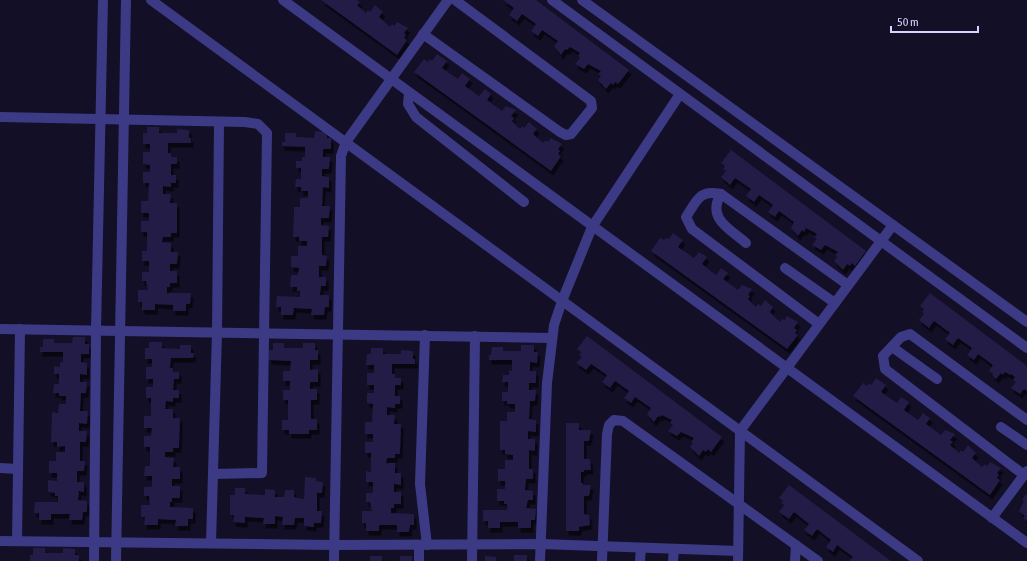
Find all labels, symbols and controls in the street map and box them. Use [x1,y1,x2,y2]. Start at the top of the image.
scale bar [891,8,978,34]
text: 50 m [897,15,919,29]

